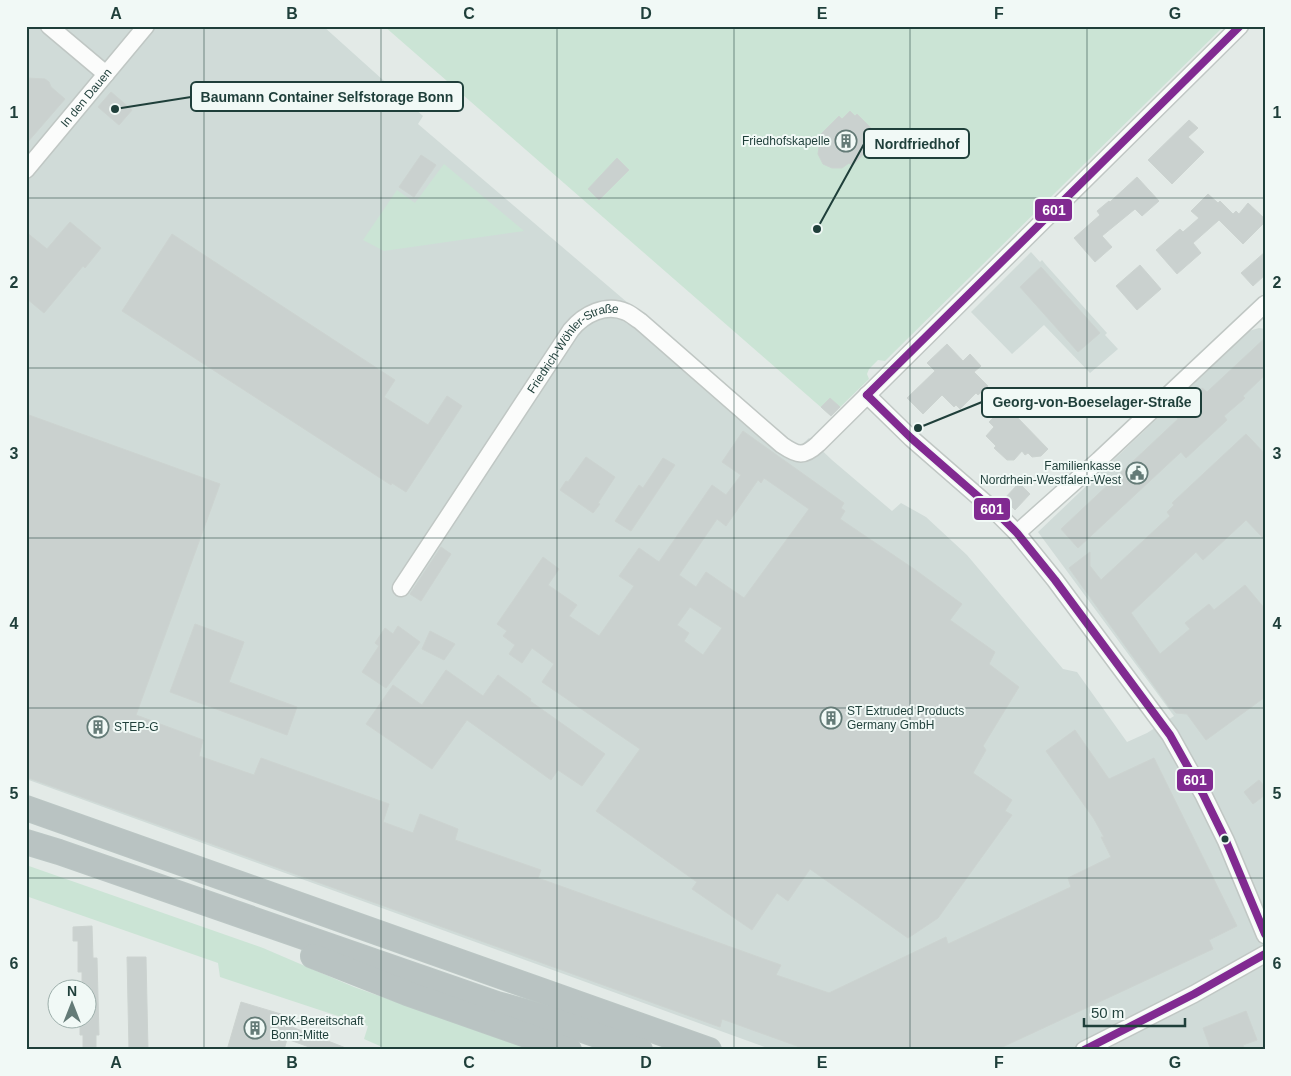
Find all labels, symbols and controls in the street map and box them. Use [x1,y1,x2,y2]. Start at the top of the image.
text: A [110,5,122,22]
text: B [286,5,298,22]
text: C [463,5,475,22]
text: D [640,5,652,22]
text: E [817,5,828,22]
text: F [994,5,1004,22]
text: G [1169,5,1181,22]
street label: In den Dauen [58,66,115,130]
callout: Baumann Container Selfstorage Bonn [191,82,463,111]
text: Baumann Container Selfstorage Bonn [201,89,453,105]
text: 1 [10,104,19,121]
text: 1 [1273,104,1282,121]
building icon: Friedhofskapelle [834,129,858,153]
callout: Nordfriedhof [864,129,969,158]
place label: Friedhofskapelle [742,134,830,148]
text: Nordfriedhof [875,136,960,152]
line badge: 601 [1034,198,1073,222]
text: 601 [1042,202,1066,218]
text: 2 [10,274,19,291]
text: 2 [1273,274,1282,291]
street label: Friedrich-Wöhler-Straße [524,302,620,396]
callout: Georg-von-Boeselager-Straße [982,388,1201,417]
text: Georg-von-Boeselager-Straße [992,394,1192,410]
text: 3 [10,445,19,462]
text: 3 [1273,445,1282,462]
place label: Familienkasse Nordrhein-Westfalen-West [980,459,1122,487]
public building icon: Familienkasse Nordrhein-Westfalen-West [1125,461,1149,485]
line badge: 601 [973,497,1011,521]
text: 601 [980,501,1004,517]
text: 4 [10,615,19,632]
text: 4 [1273,615,1282,632]
place label: ST Extruded Products Germany GmbH [847,704,964,732]
building icon: ST Extruded Products Germany GmbH [819,706,843,730]
building icon: STEP-G [86,715,110,739]
place label: STEP-G [114,720,159,734]
line badge: 601 [1176,768,1214,792]
text: 601 [1183,772,1207,788]
text: 5 [10,785,19,802]
text: 5 [1273,785,1282,802]
unlabelled marker [1220,834,1230,844]
text: 6 [10,955,19,972]
text: 6 [1273,955,1282,972]
north arrow [48,978,98,1028]
text: N [67,983,77,999]
scale bar [1084,996,1185,1028]
text: 50 m [1091,1004,1124,1021]
place label: DRK-Bereitschaft Bonn-Mitte [271,1014,364,1042]
building icon: DRK-Bereitschaft Bonn-Mitte [243,1016,267,1040]
text: A [110,1054,122,1071]
text: B [286,1054,298,1071]
text: C [463,1054,475,1071]
text: D [640,1054,652,1071]
text: E [817,1054,828,1071]
text: F [994,1054,1004,1071]
text: G [1169,1054,1181,1071]

